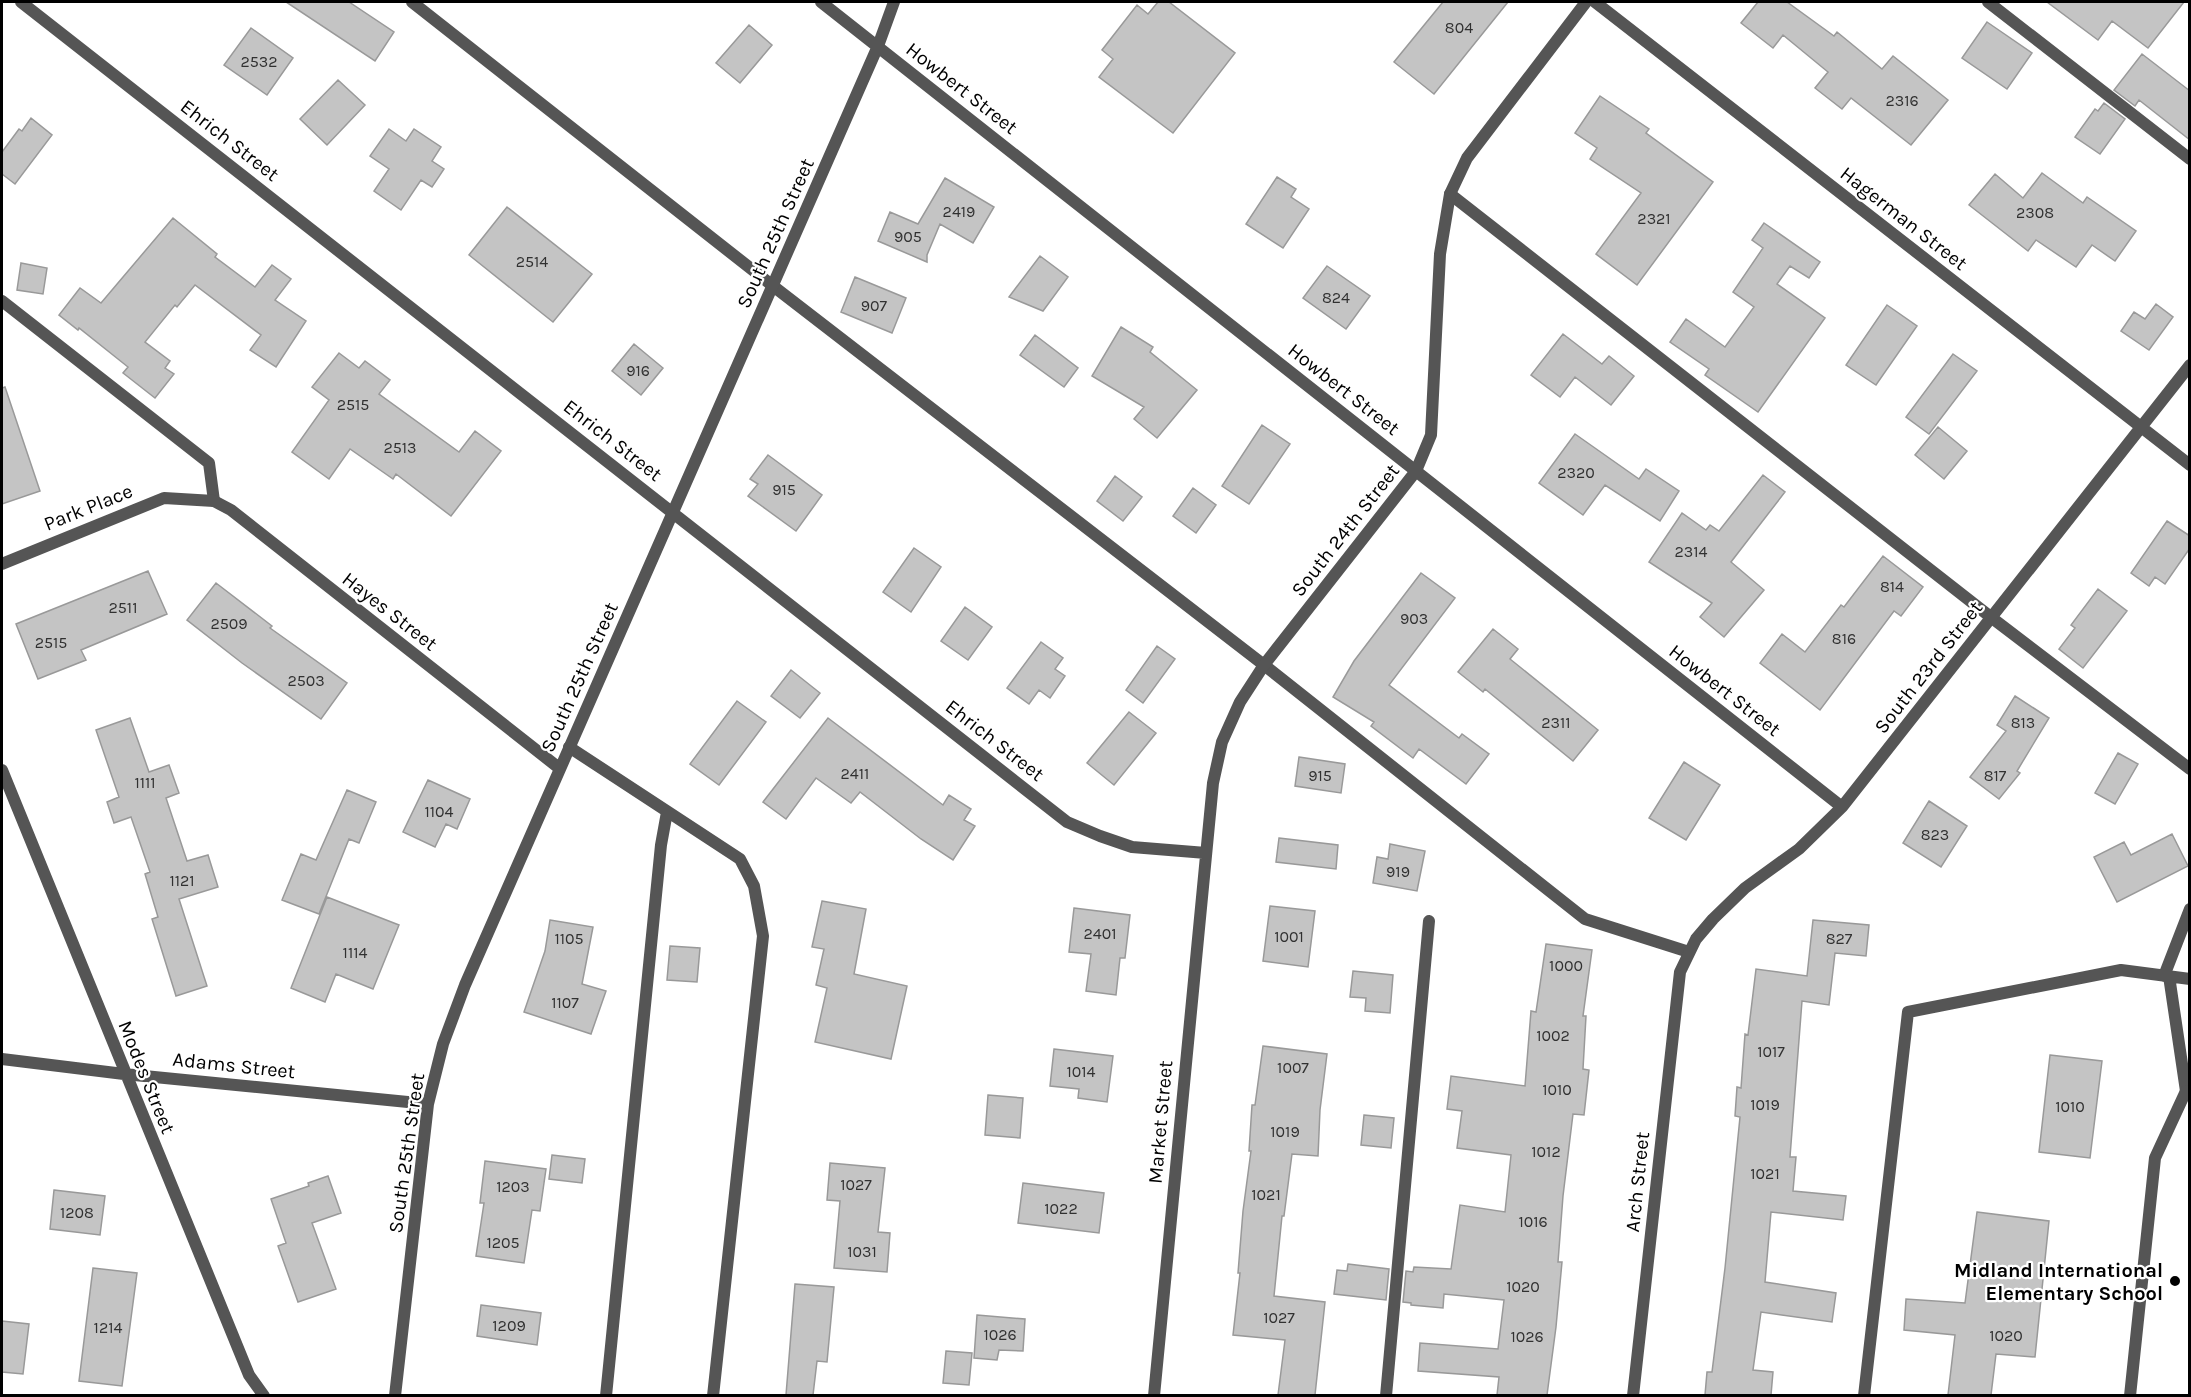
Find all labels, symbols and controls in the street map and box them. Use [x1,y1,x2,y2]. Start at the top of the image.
house number: 804 [1445,18,1473,37]
street label: Howbert Street [901,38,1022,139]
house number: 2532 [240,52,278,71]
house number: 2316 [1885,91,1919,110]
street label: Ehrich Street [176,95,284,186]
street label: South 25th Street [732,154,819,312]
street label: Hagerman Street [1836,162,1972,275]
house number: 2419 [943,202,975,221]
house number: 2308 [2016,203,2054,222]
house number: 2321 [1637,209,1671,228]
house number: 905 [894,227,922,246]
house number: 2514 [516,252,548,271]
house number: 824 [1322,288,1350,307]
house number: 907 [861,296,888,315]
street label: Howbert Street [1283,339,1404,440]
house number: 916 [626,361,650,380]
house number: 2515 [337,395,369,414]
street label: Ehrich Street [559,395,667,486]
house number: 2513 [383,438,417,457]
street label: South 24th Street [1287,459,1404,601]
house number: 2320 [1557,463,1595,482]
street label: Park Place [40,479,136,536]
house number: 915 [772,480,796,499]
house number: 2314 [1675,542,1708,561]
street label: Hayes Street [338,567,442,656]
house number: 814 [1880,577,1904,596]
street label: South 23rd Street [1870,596,1987,738]
house number: 2511 [109,598,137,617]
street label: South 25th Street [536,598,623,756]
house number: 903 [1400,609,1428,628]
house number: 2509 [210,614,248,633]
house number: 816 [1832,629,1856,648]
house number: 2515 [35,633,67,652]
street label: Howbert Street [1664,640,1785,741]
house number: 2503 [287,671,325,690]
street label: Ehrich Street [941,695,1049,786]
house number: 2311 [1541,713,1571,732]
house number: 813 [2011,713,2035,732]
house number: 2411 [841,764,869,783]
house number: 915 [1308,766,1332,785]
house number: 817 [1984,766,2007,785]
house number: 1111 [134,773,156,792]
house number: 1104 [424,802,454,821]
house number: 823 [1921,825,1949,844]
house number: 919 [1386,862,1410,881]
house number: 1121 [169,871,195,890]
house number: 2401 [1084,924,1117,943]
house number: 1001 [1274,927,1304,946]
house number: 1105 [554,929,584,948]
house number: 827 [1826,929,1853,948]
house number: 1114 [343,943,367,962]
house number: 1000 [1549,956,1583,975]
house number: 1107 [551,993,579,1012]
street label: Modes Street [113,1017,180,1138]
house number: 1002 [1536,1026,1570,1045]
house number: 1017 [1757,1042,1785,1061]
street label: Adams Street [171,1048,297,1083]
house number: 1007 [1277,1058,1309,1077]
street label: Market Street [1144,1059,1177,1185]
house number: 1014 [1066,1062,1096,1081]
street label: South 25th Street [384,1071,429,1235]
house number: 1010 [1542,1080,1572,1099]
house number: 1019 [1750,1095,1780,1114]
house number: 1010 [2055,1097,2085,1116]
house number: 1019 [1270,1122,1300,1141]
street label: Arch Street [1621,1130,1654,1233]
house number: 1012 [1531,1142,1561,1161]
house number: 1021 [1750,1164,1780,1183]
house number: 1027 [840,1175,872,1194]
house number: 1203 [496,1177,530,1196]
house number: 1021 [1251,1185,1281,1204]
house number: 1022 [1044,1199,1078,1218]
house number: 1208 [60,1203,94,1222]
house number: 1016 [1518,1212,1548,1231]
house number: 1205 [486,1233,520,1252]
house number: 1031 [847,1242,877,1261]
place label: Midland International Elementary School [1954,1259,2163,1305]
marker: Midland International Elementary School [2168,1274,2182,1288]
house number: 1020 [1506,1277,1540,1296]
house number: 1027 [1263,1308,1295,1327]
house number: 1209 [492,1316,526,1335]
house number: 1214 [94,1318,122,1337]
house number: 1026 [983,1325,1017,1344]
house number: 1020 [1989,1326,2023,1345]
house number: 1026 [1510,1327,1544,1346]

